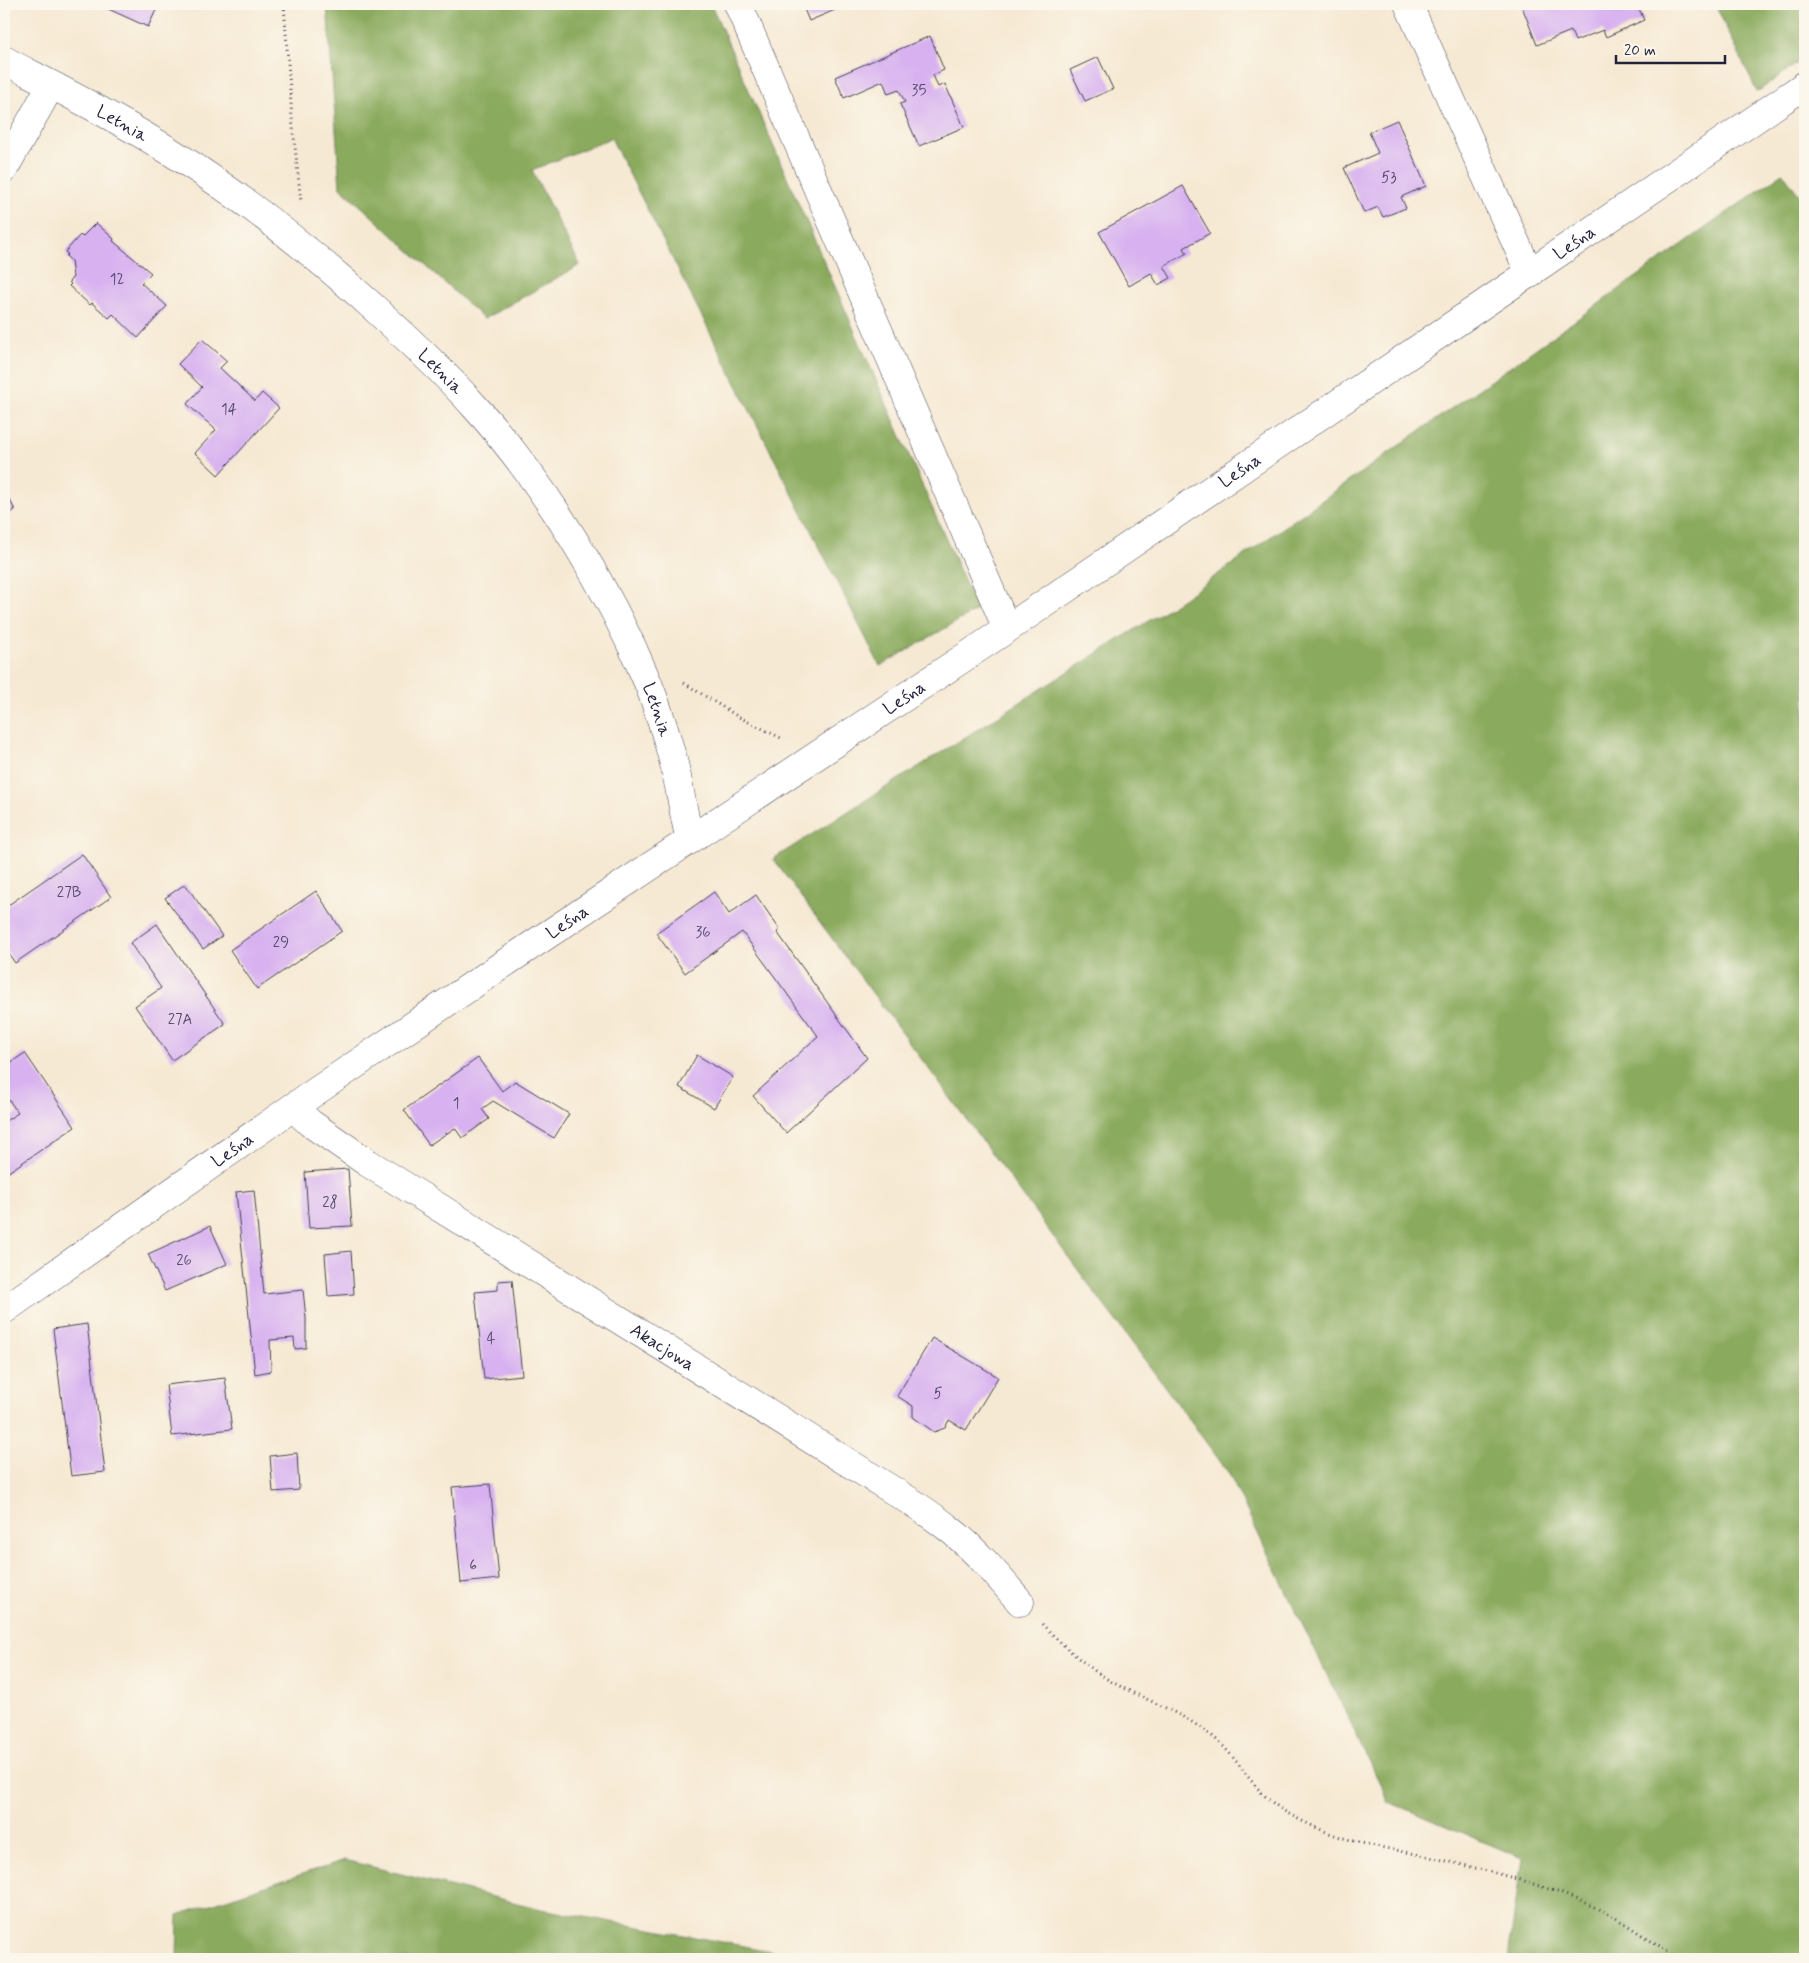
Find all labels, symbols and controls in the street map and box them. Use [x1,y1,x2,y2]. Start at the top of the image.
scale bar [1616,32,1725,64]
text: 20 m [1624,41,1656,61]
house number: 35 [912,81,926,101]
street label: Letnia [92,100,152,148]
house number: 53 [1381,168,1397,188]
street label: Leśna [1549,220,1601,266]
house number: 12 [110,270,124,290]
street label: Letnia [412,344,468,400]
house number: 14 [221,400,237,420]
street label: Leśna [1214,448,1266,494]
street label: Leśna [879,675,931,721]
street label: Letnia [636,679,677,740]
house number: 27B [57,883,81,903]
street label: Leśna [542,900,594,945]
house number: 36 [695,923,711,943]
house number: 29 [273,933,289,953]
house number: 27A [168,1010,192,1030]
house number: 1 [453,1094,459,1114]
street label: Leśna [207,1127,259,1174]
house number: 28 [322,1193,338,1213]
house number: 26 [176,1251,192,1271]
street label: Akacjowa [625,1318,699,1377]
house number: 4 [487,1329,496,1349]
house number: 5 [933,1384,943,1404]
house number: 6 [469,1556,477,1576]

